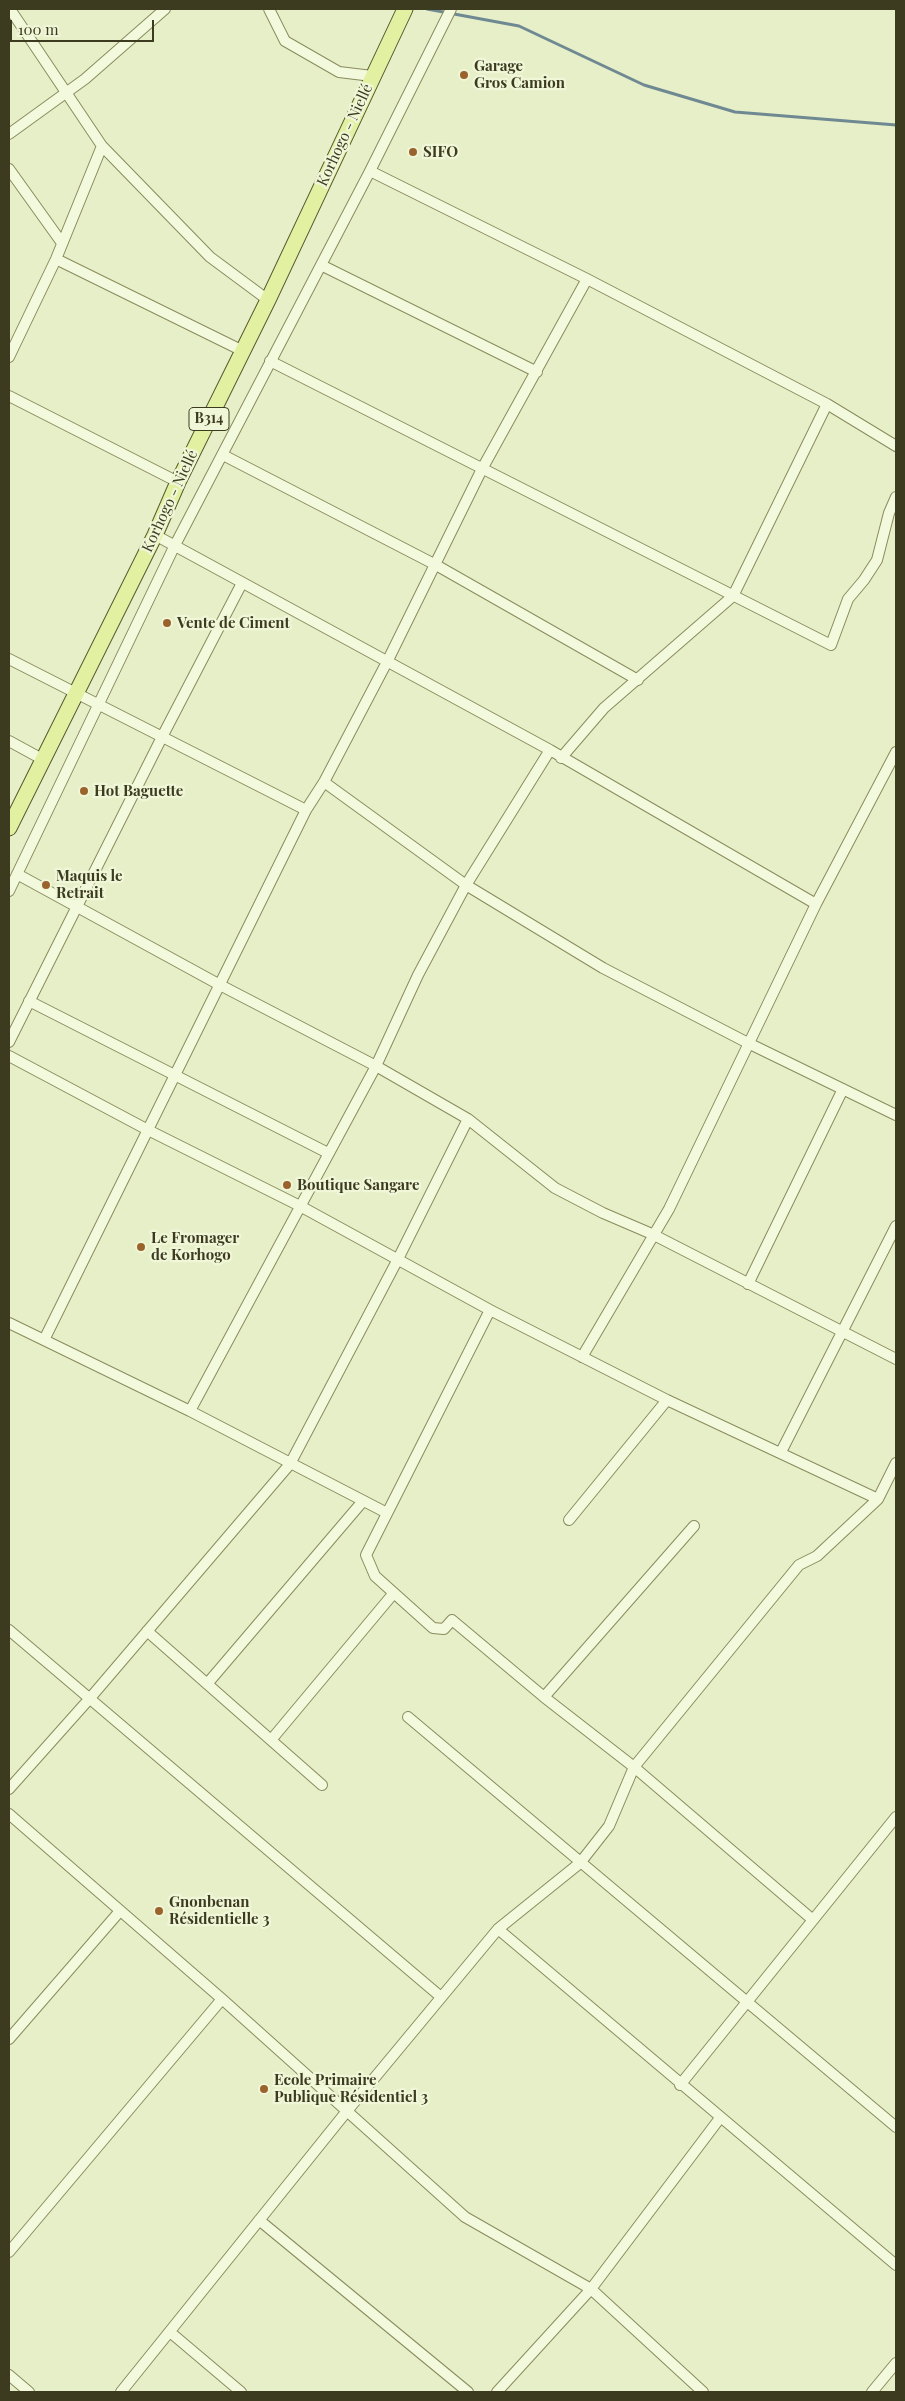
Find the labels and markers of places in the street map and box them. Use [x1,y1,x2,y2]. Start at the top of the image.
place label: Garage Gros Camion [474,57,565,92]
marker: Garage Gros Camion [458,69,470,81]
place label: SIFO [423,143,458,161]
marker: SIFO [407,146,419,158]
place label: Vente de Ciment [177,614,290,632]
marker: Vente de Ciment [161,617,173,629]
place label: Hot Baguette [94,782,183,800]
marker: Hot Baguette [78,785,90,797]
place label: Maquis le Retrait [56,867,123,902]
marker: Maquis le Retrait [40,879,52,891]
place label: Boutique Sangare [297,1176,419,1194]
marker: Boutique Sangare [281,1179,293,1191]
place label: Le Fromager de Korhogo [151,1229,239,1264]
marker: Le Fromager de Korhogo [135,1241,147,1253]
place label: Gnonbenan Résidentielle 3 [169,1893,269,1928]
marker: Gnonbenan Résidentielle 3 [153,1905,165,1917]
place label: Ecole Primaire Publique Résidentiel 3 [274,2071,428,2106]
marker: Ecole Primaire Publique Résidentiel 3 [258,2083,270,2095]

